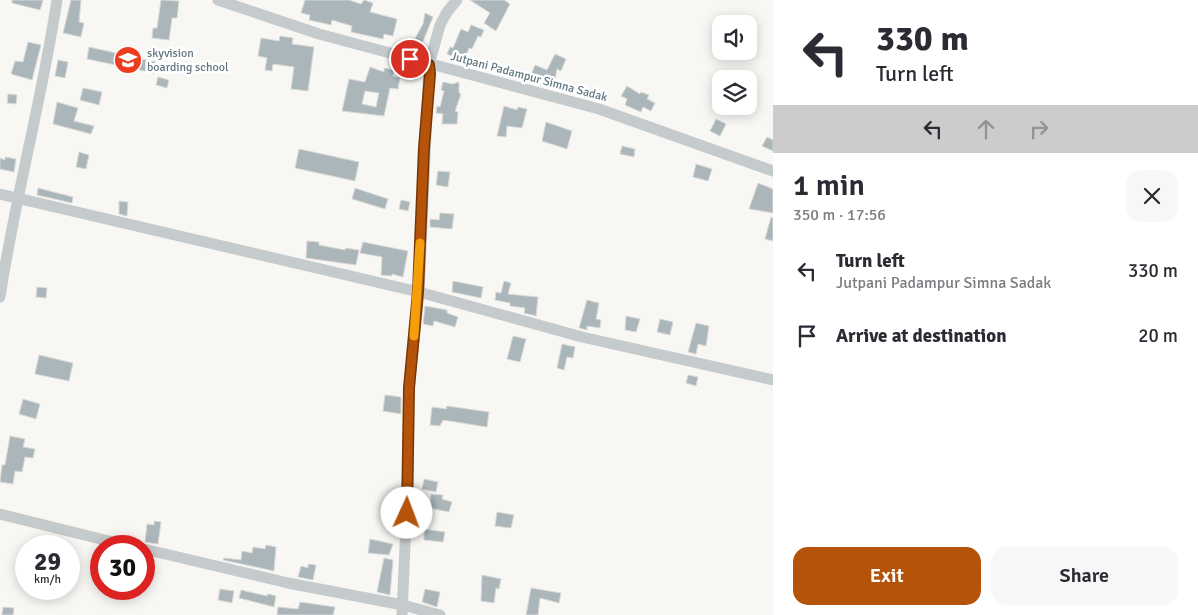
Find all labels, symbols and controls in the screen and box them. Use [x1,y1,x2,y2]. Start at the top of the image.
map controls [712,15,757,115]
button: sound [712,15,757,60]
text: 330 m [876,17,969,60]
icon: left [793,20,858,85]
pin [389,38,431,80]
school or university icon: skyvision boarding school [113,45,143,75]
icon: arrive [396,45,424,73]
place label: skyvision boarding school [147,46,229,75]
street label: Jutpani Padampur Simna Sadak [449,49,609,105]
text: Turn left [876,60,954,87]
button: layers [712,70,757,115]
icon: left [919,115,947,143]
icon: ahead [972,115,1000,143]
icon: right [1025,115,1053,143]
text: 1 min [793,167,865,204]
button: close [1126,170,1178,222]
text: 350 m · 17:56 [793,205,886,225]
text: Turn left [836,249,905,273]
icon: left [793,257,821,285]
text: 330 m [1128,259,1178,283]
text: Jutpani Padampur Simna Sadak [836,273,1051,293]
icon: arrive [793,322,821,350]
text: Arrive at destination [836,324,1007,348]
text: 20 m [1138,324,1178,348]
position arrow [380,486,432,538]
speed limit sign: 30 [90,535,155,600]
text: 29 [34,546,61,577]
button: Exit [793,547,981,605]
button: Share [991,547,1178,605]
text: km/h [34,572,61,587]

